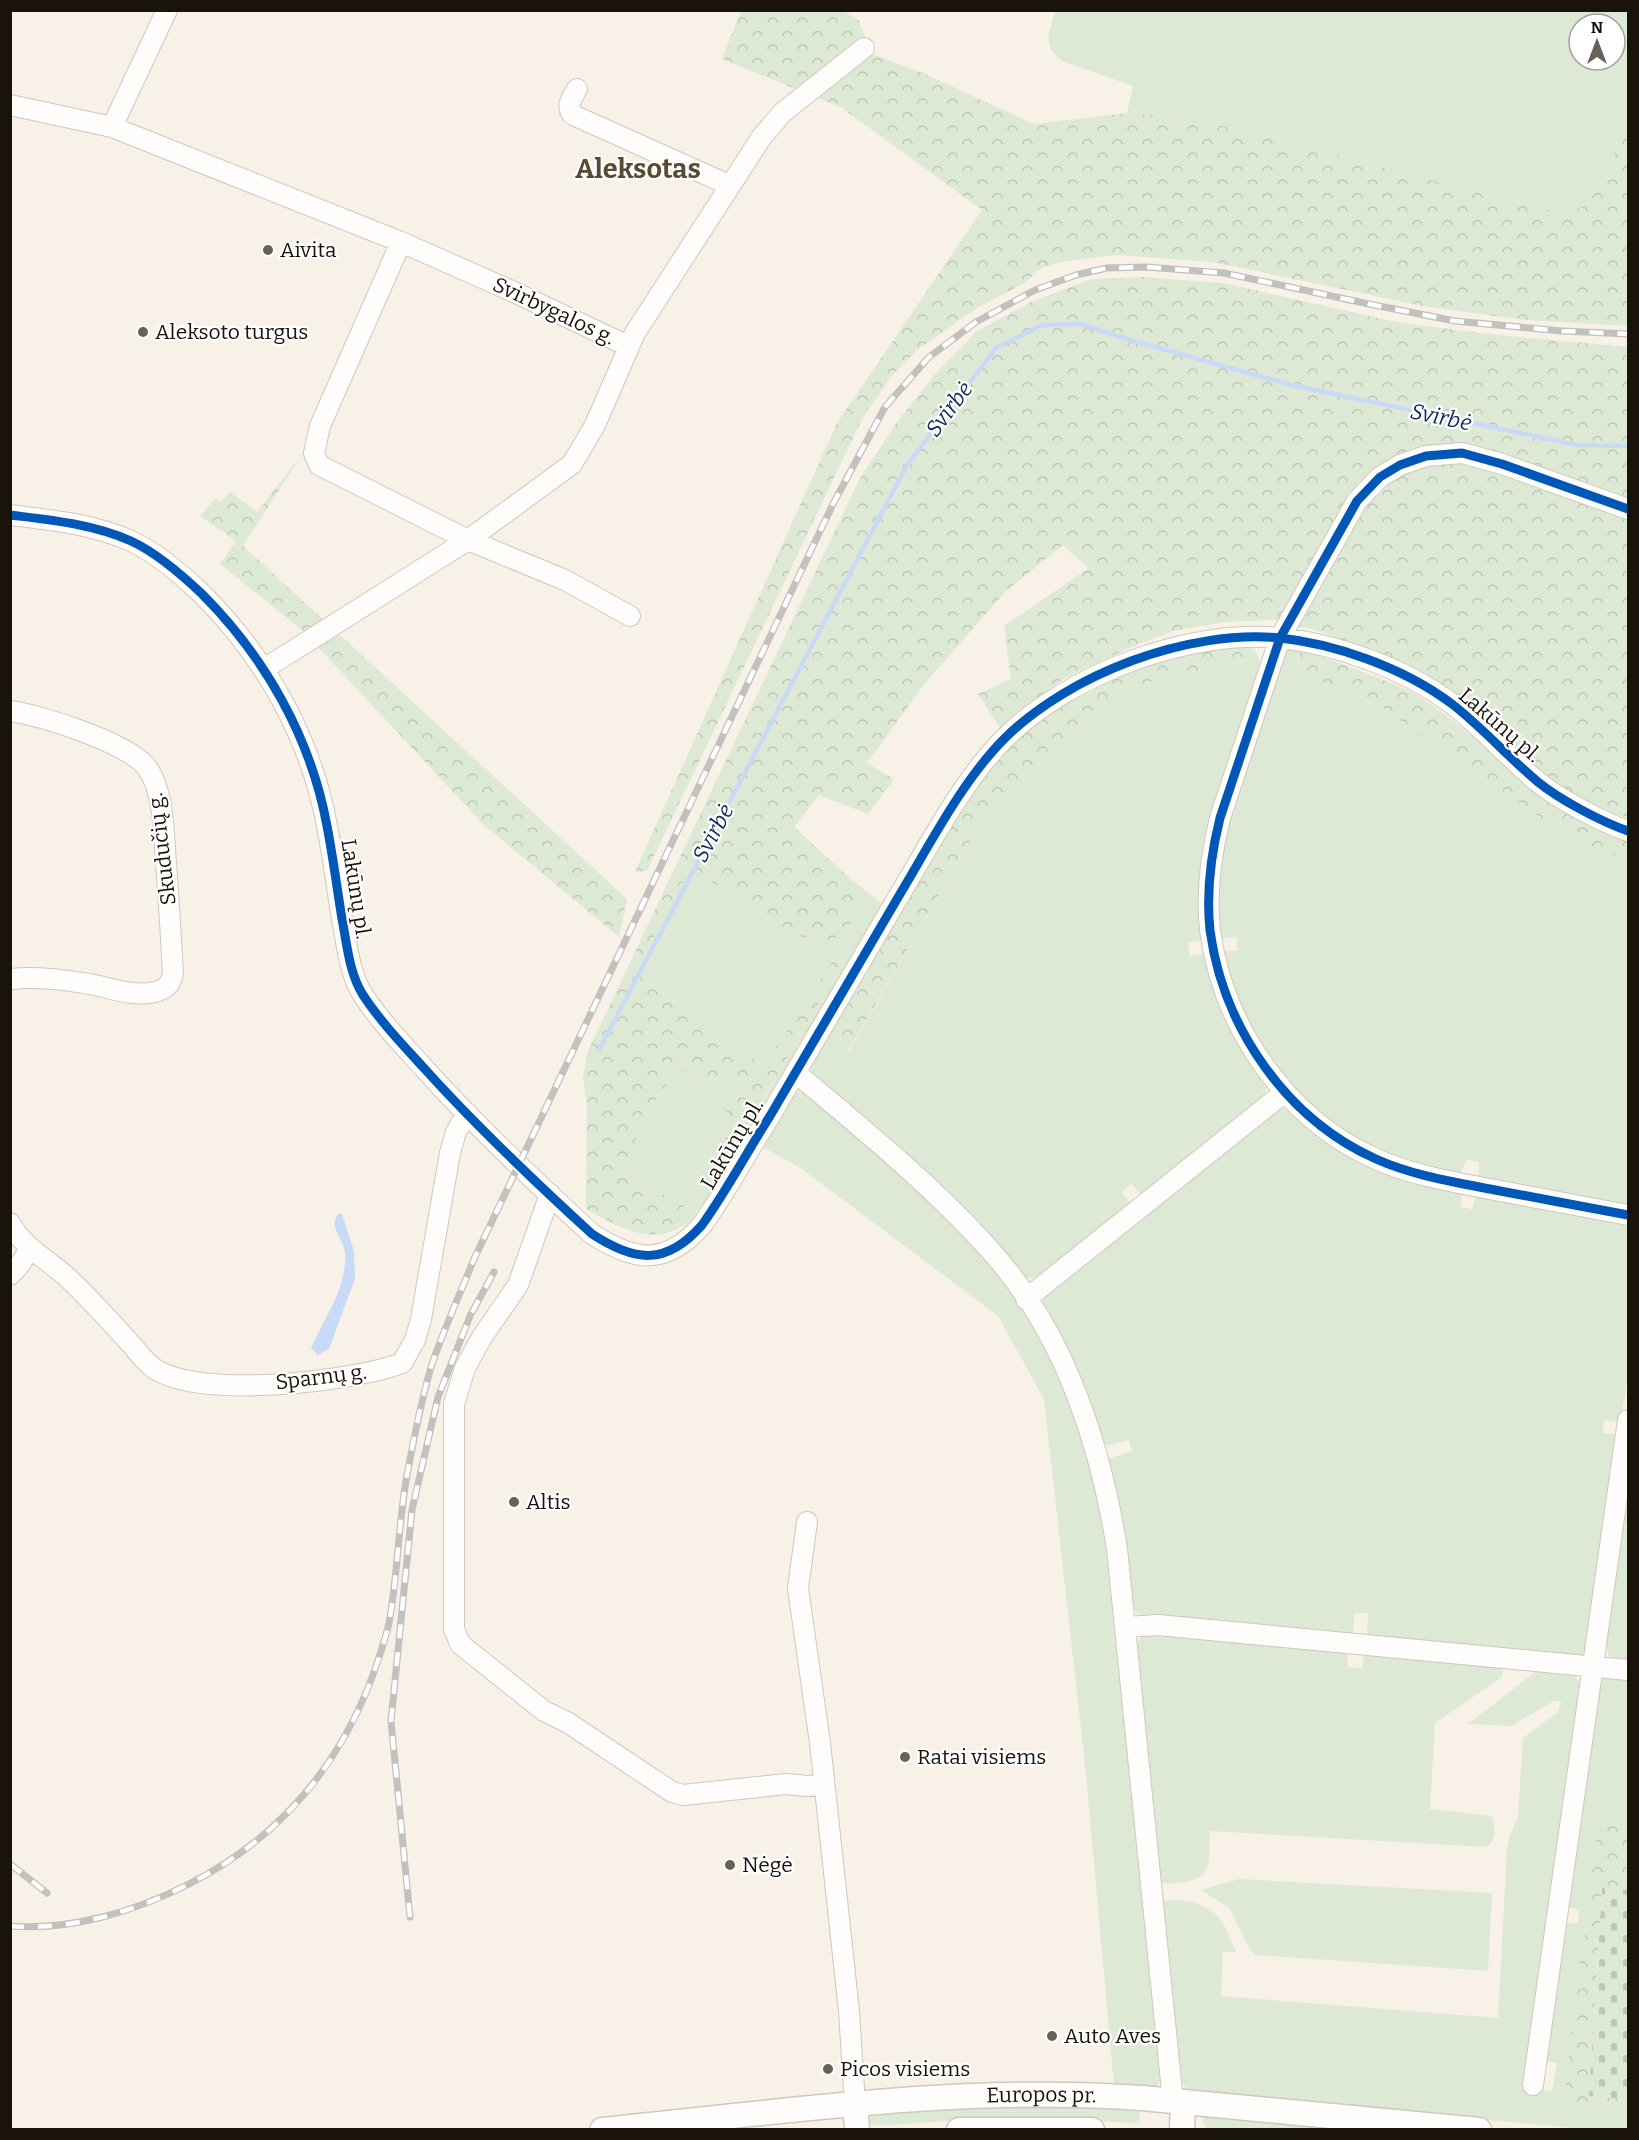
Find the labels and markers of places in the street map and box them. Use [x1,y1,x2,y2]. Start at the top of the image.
place label: Aivita [280,237,337,263]
marker: Aivita [261,243,275,257]
place label: Aleksoto turgus [155,319,308,345]
marker: Aleksoto turgus [136,325,150,339]
place label: Altis [526,1489,571,1515]
marker: Altis [507,1495,521,1509]
place label: Ratai visiems [917,1744,1046,1770]
marker: Ratai visiems [898,1750,912,1764]
place label: Nėgė [742,1852,793,1878]
marker: Nėgė [723,1858,737,1872]
place label: Auto Aves [1064,2023,1161,2049]
marker: Auto Aves [1045,2029,1059,2043]
place label: Picos visiems [840,2056,970,2082]
marker: Picos visiems [821,2062,835,2076]

